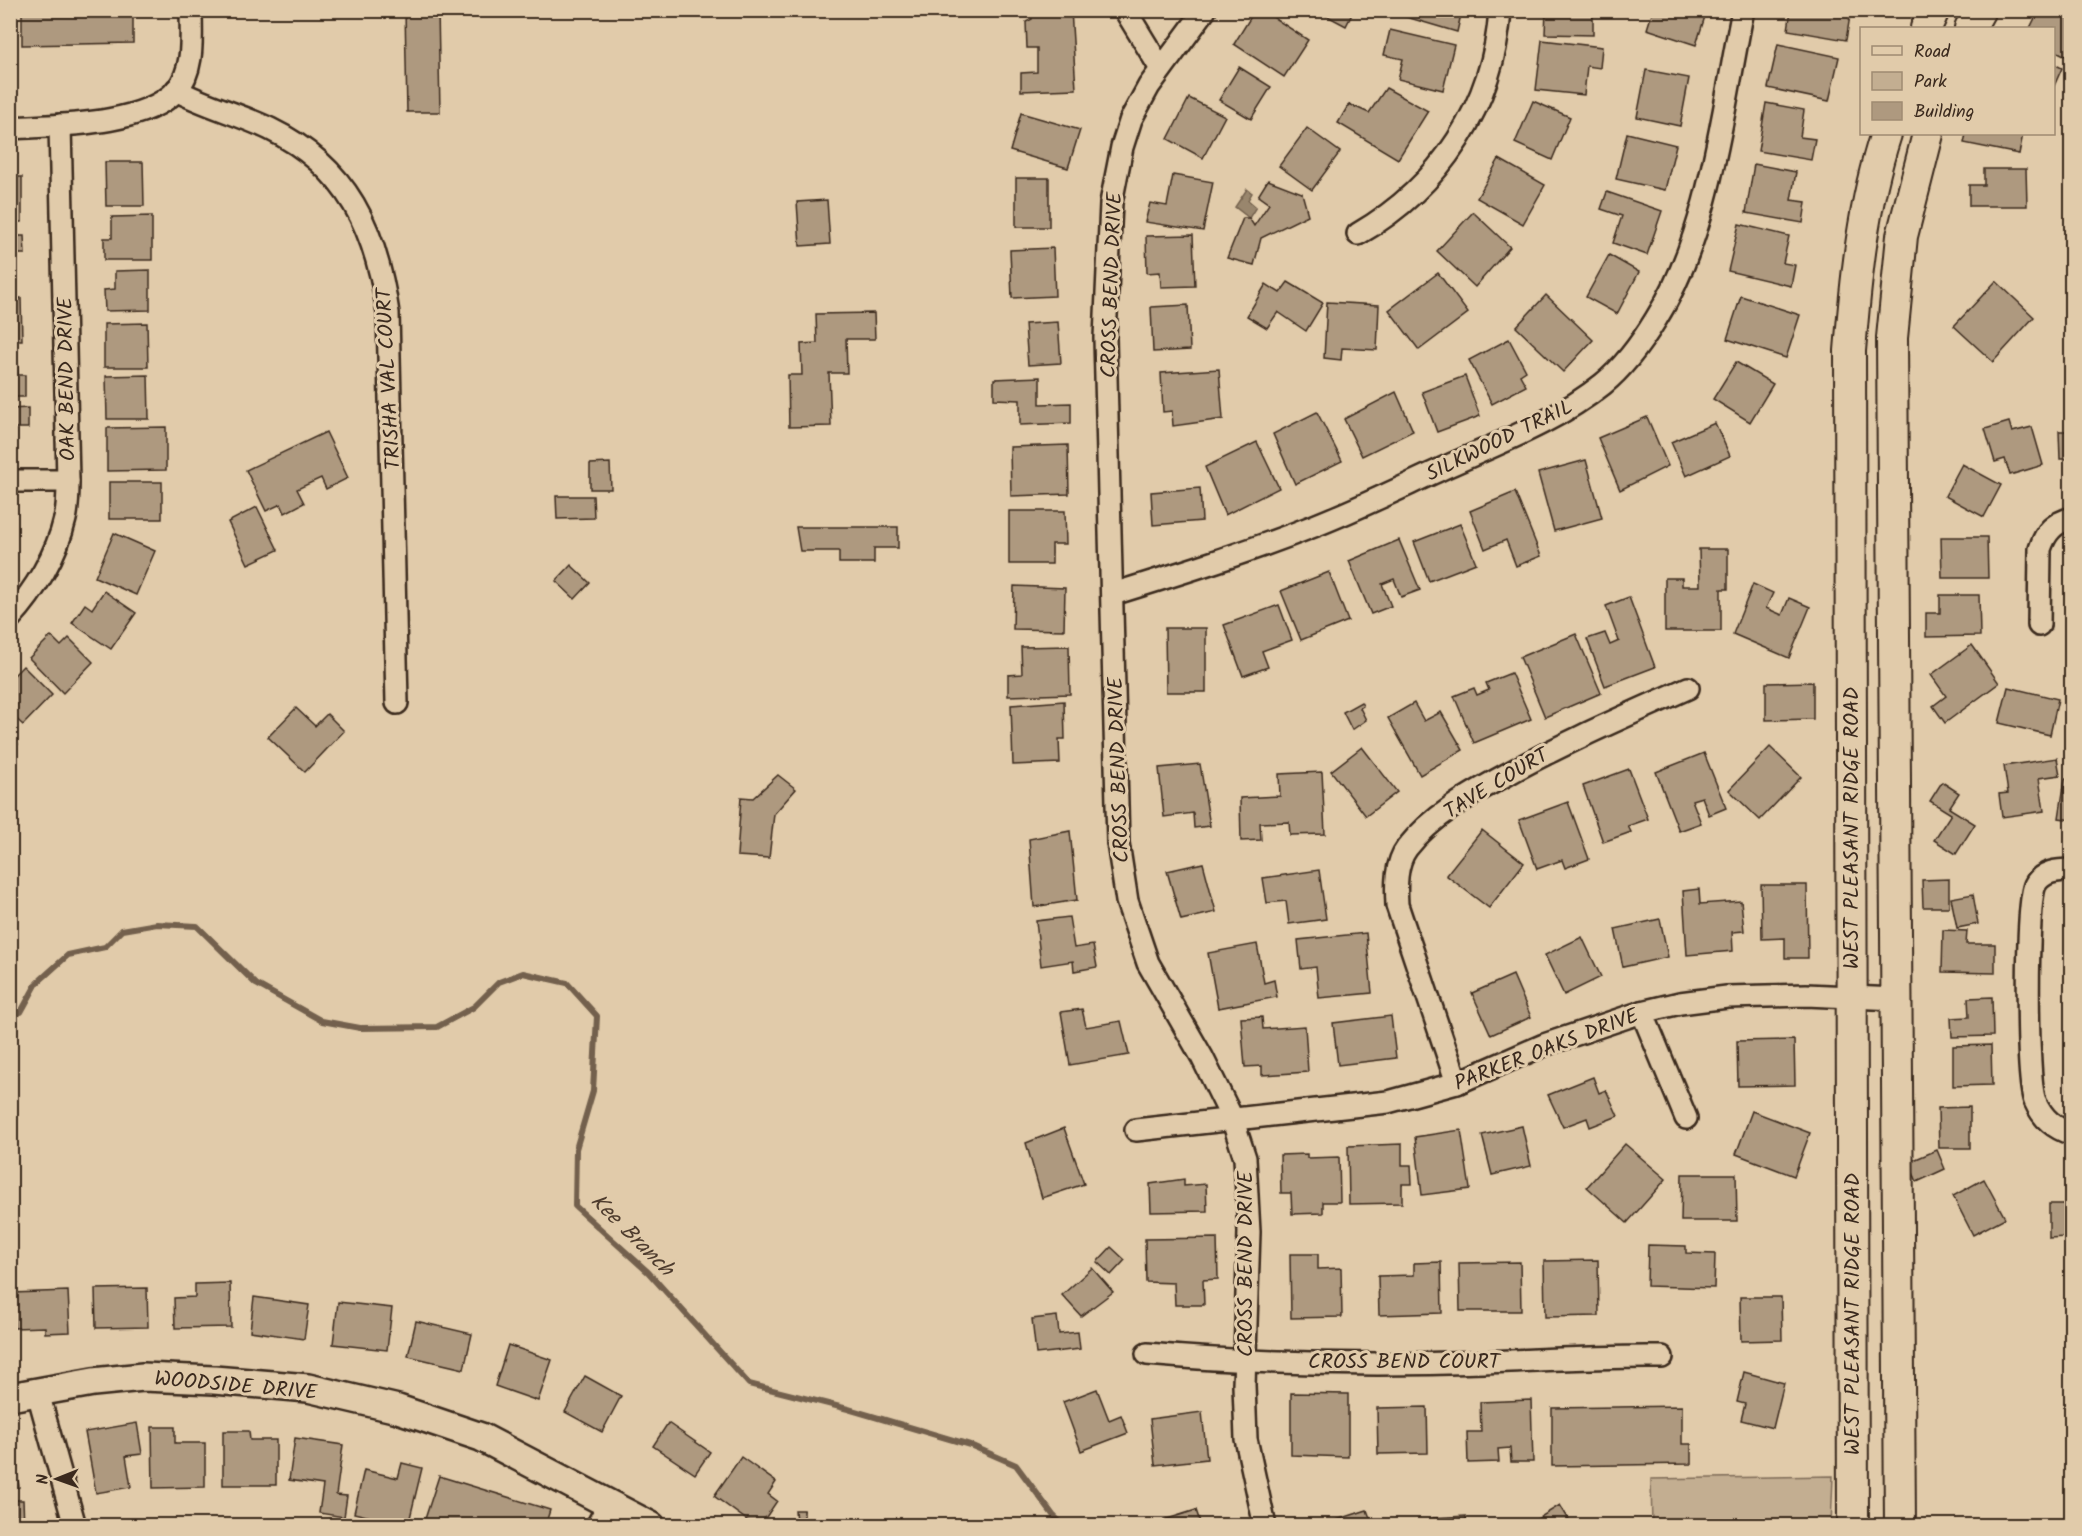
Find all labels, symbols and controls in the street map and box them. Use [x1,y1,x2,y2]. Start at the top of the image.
legend [1860,27,2055,135]
text: Road [1914,38,1951,67]
text: Park [1914,68,1947,97]
text: Building [1914,98,1974,127]
street label: CROSS BEND DRIVE [1093,191,1132,379]
street label: TRISHA VAL COURT [368,286,411,471]
street label: OAK BEND DRIVE [50,296,85,461]
street label: SILKWOOD TRAIL [1421,391,1579,491]
street label: CROSS BEND DRIVE [1100,676,1139,863]
street label: WEST PLEASANT RIDGE ROAD [1836,687,1869,969]
street label: TAVE COURT [1438,739,1557,829]
street label: PARKER OAKS DRIVE [1449,1000,1644,1101]
street label: CROSS BEND DRIVE [1230,1170,1263,1357]
street label: WEST PLEASANT RIDGE ROAD [1837,1173,1870,1455]
water label: Kee Branch [581,1186,683,1287]
street label: CROSS BEND COURT [1308,1346,1502,1379]
street label: WOODSIDE DRIVE [153,1363,319,1410]
north arrow [27,1449,87,1509]
text: N [31,1474,56,1485]

